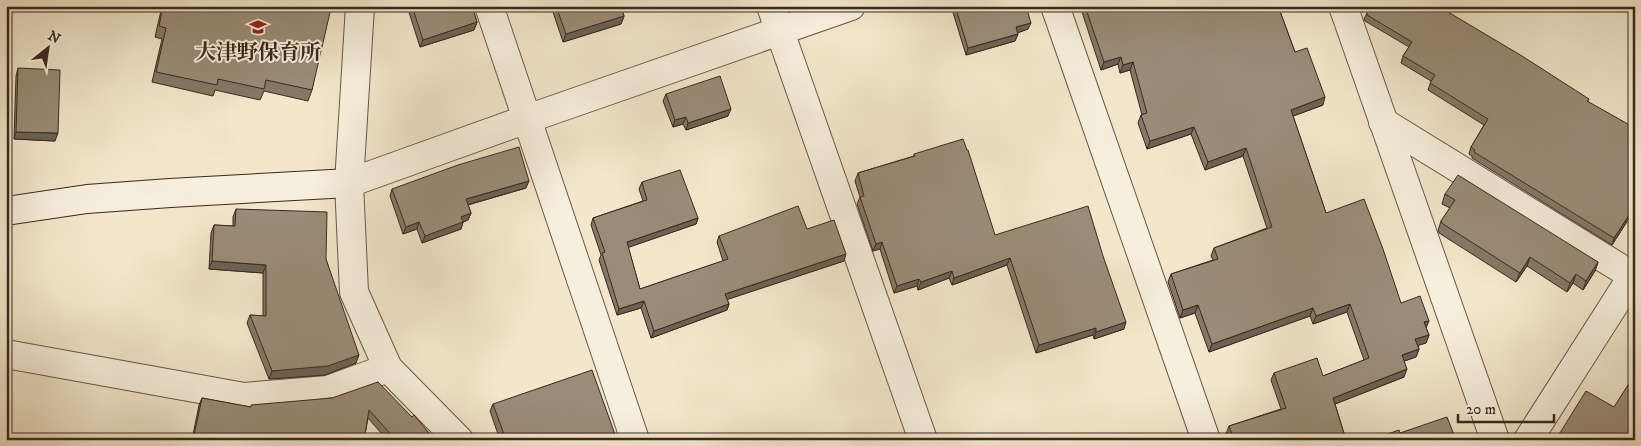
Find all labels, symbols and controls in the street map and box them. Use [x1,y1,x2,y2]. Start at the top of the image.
school or university icon: 大津野保育所 [248,17,268,37]
north arrow [22,22,72,72]
text: N [45,27,64,49]
place label: 大津野保育所 [195,40,321,66]
scale bar [1458,391,1555,423]
text: 20 m [1466,400,1496,419]

